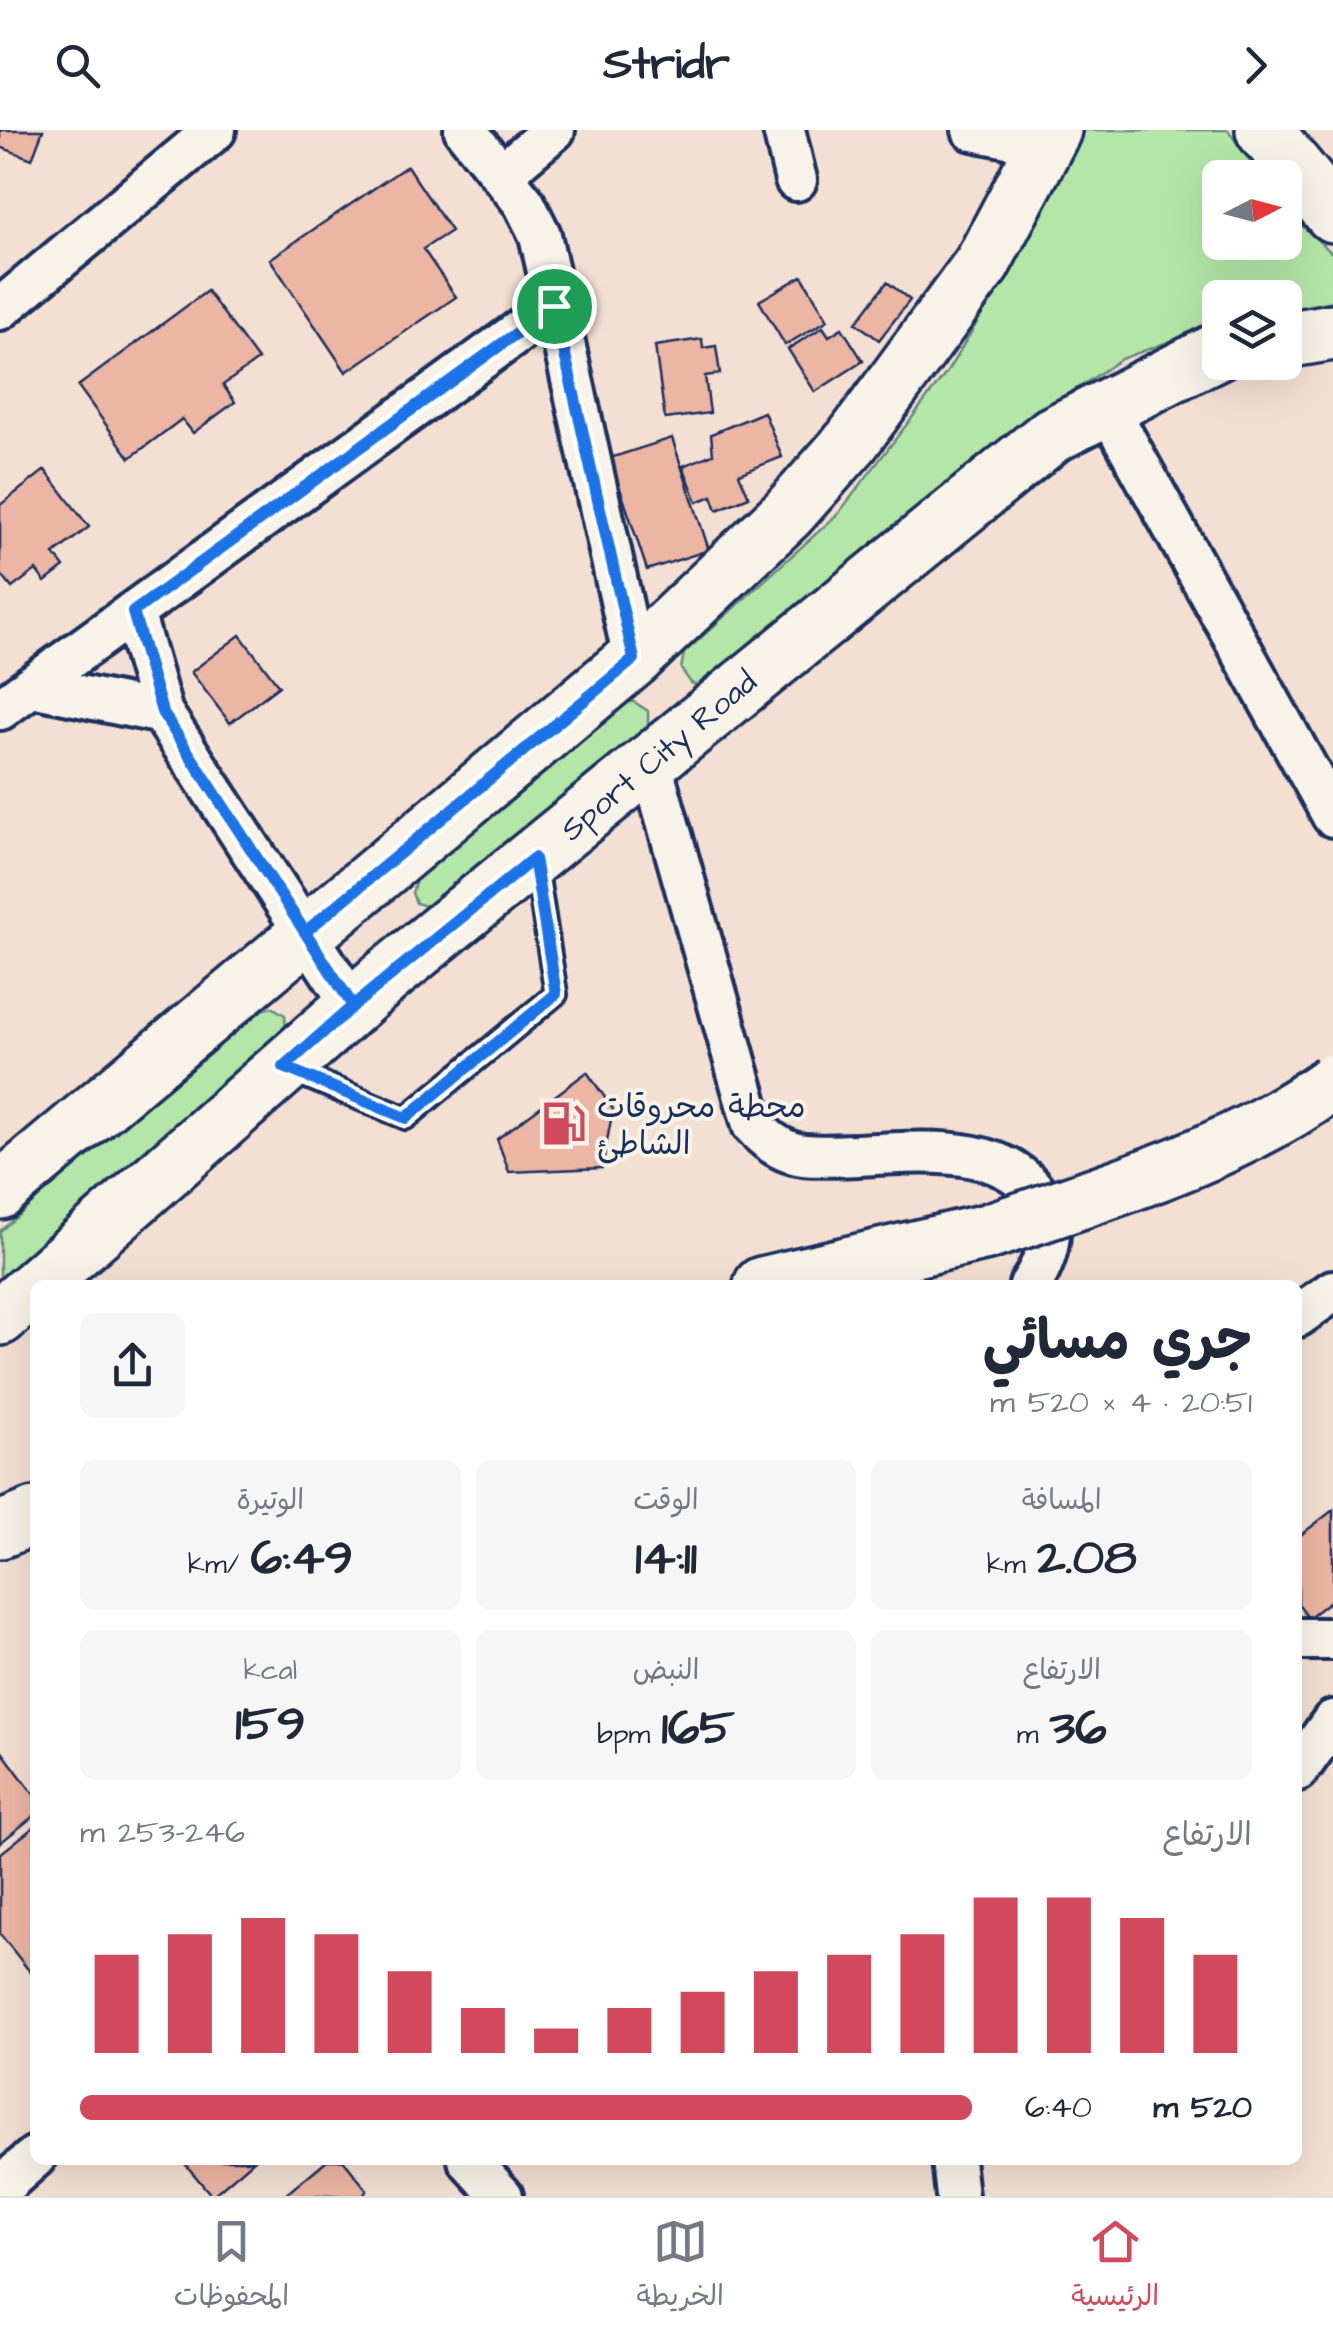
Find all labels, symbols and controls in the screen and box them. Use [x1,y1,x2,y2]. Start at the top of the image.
text: Stridr [603,34,730,96]
icon: search [50,38,105,93]
icon: forward [1228,38,1283,93]
north arrow [1202,160,1302,260]
map controls [1202,160,1302,380]
pin [512,264,597,349]
icon: arrive [527,279,582,334]
button: layers [1202,280,1302,380]
street label: Sport City Road [551,660,767,852]
place label: محطة محروقات الشاطئ [597,1085,806,1167]
fuel station icon: محطة محروقات الشاطئ [540,1100,588,1148]
text: جري مسائي [983,1304,1252,1380]
button: share [80,1313,185,1418]
text: 20:51 · 4 × 520 m [990,1380,1252,1425]
text: الوتيرة [237,1481,304,1520]
text: الوقت [633,1481,699,1520]
text: المسافة [1022,1481,1102,1520]
text: 6:49 [251,1524,353,1593]
text: 14:11 [635,1524,697,1593]
text: 2.08 [1037,1524,1137,1593]
text: /km [188,1545,251,1584]
text: km [987,1545,1037,1584]
text: kcal [244,1651,297,1690]
text: النبض [633,1651,699,1690]
text: الارتفاع [1022,1651,1101,1690]
text: 159 [235,1690,305,1759]
text: 165 [662,1694,735,1763]
text: 36 [1050,1694,1107,1763]
text: bpm [597,1715,662,1754]
text: m [1017,1715,1050,1754]
text: 246–253 m [80,1810,245,1855]
text: الارتفاع [1162,1813,1252,1858]
text: 6:40 [1025,2085,1092,2130]
text: 520 m [1153,2085,1252,2130]
tab: المحفوظات [174,2214,289,2320]
tab: الخريطة [637,2214,724,2320]
tab: الرئيسية [1071,2214,1159,2320]

